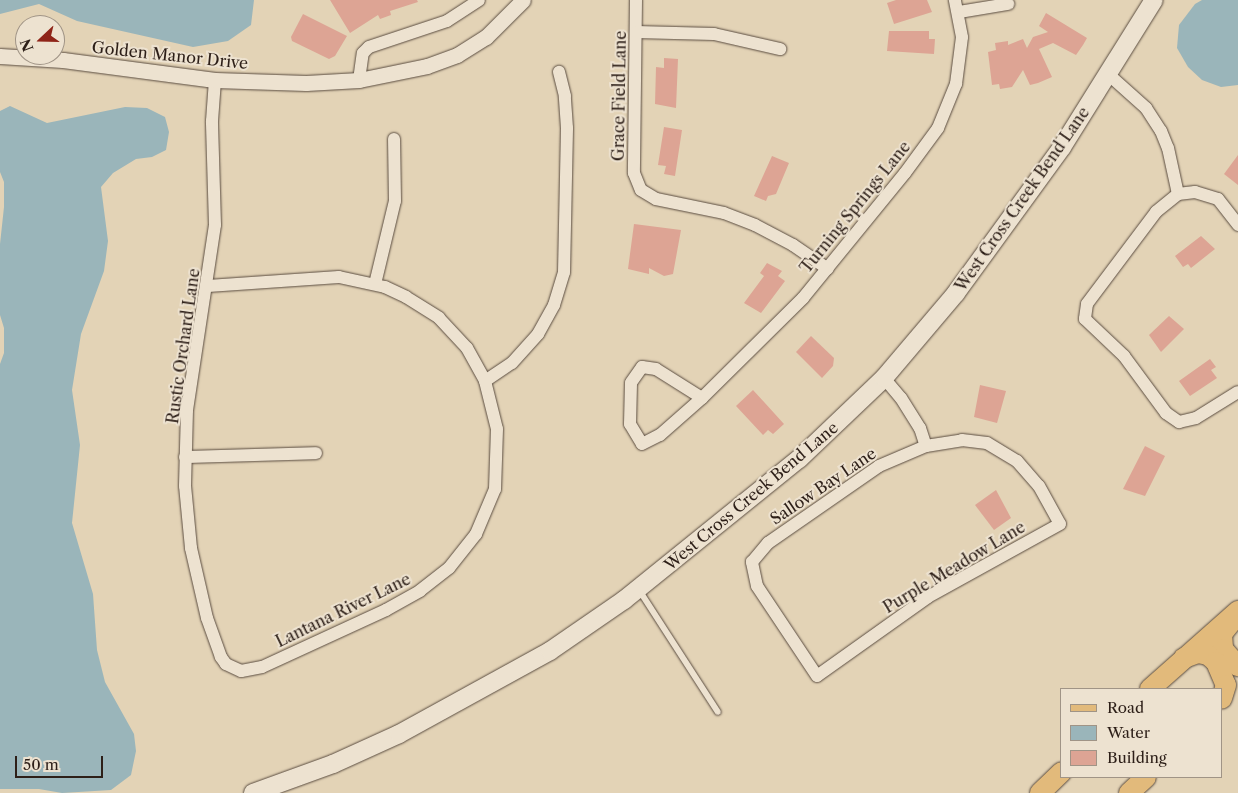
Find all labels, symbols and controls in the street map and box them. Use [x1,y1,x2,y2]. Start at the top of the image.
north arrow [15,15,65,65]
street label: Grace Field Lane [608,31,630,161]
text: N [16,36,38,54]
street label: Golden Manor Drive [91,37,249,73]
street label: West Cross Creek Bend Lane [951,103,1093,295]
street label: Turning Springs Lane [796,137,914,277]
street label: Rustic Orchard Lane [163,267,203,425]
street label: West Cross Creek Bend Lane [660,418,842,574]
street label: Sallow Bay Lane [766,443,880,529]
street label: Purple Meadow Lane [879,517,1029,617]
street label: Lantana River Lane [272,569,414,651]
legend [1060,688,1223,778]
text: Road [1107,698,1144,717]
text: Water [1107,723,1150,742]
scale bar [18,746,105,778]
text: Building [1107,748,1167,767]
text: 50 m [23,755,59,774]

